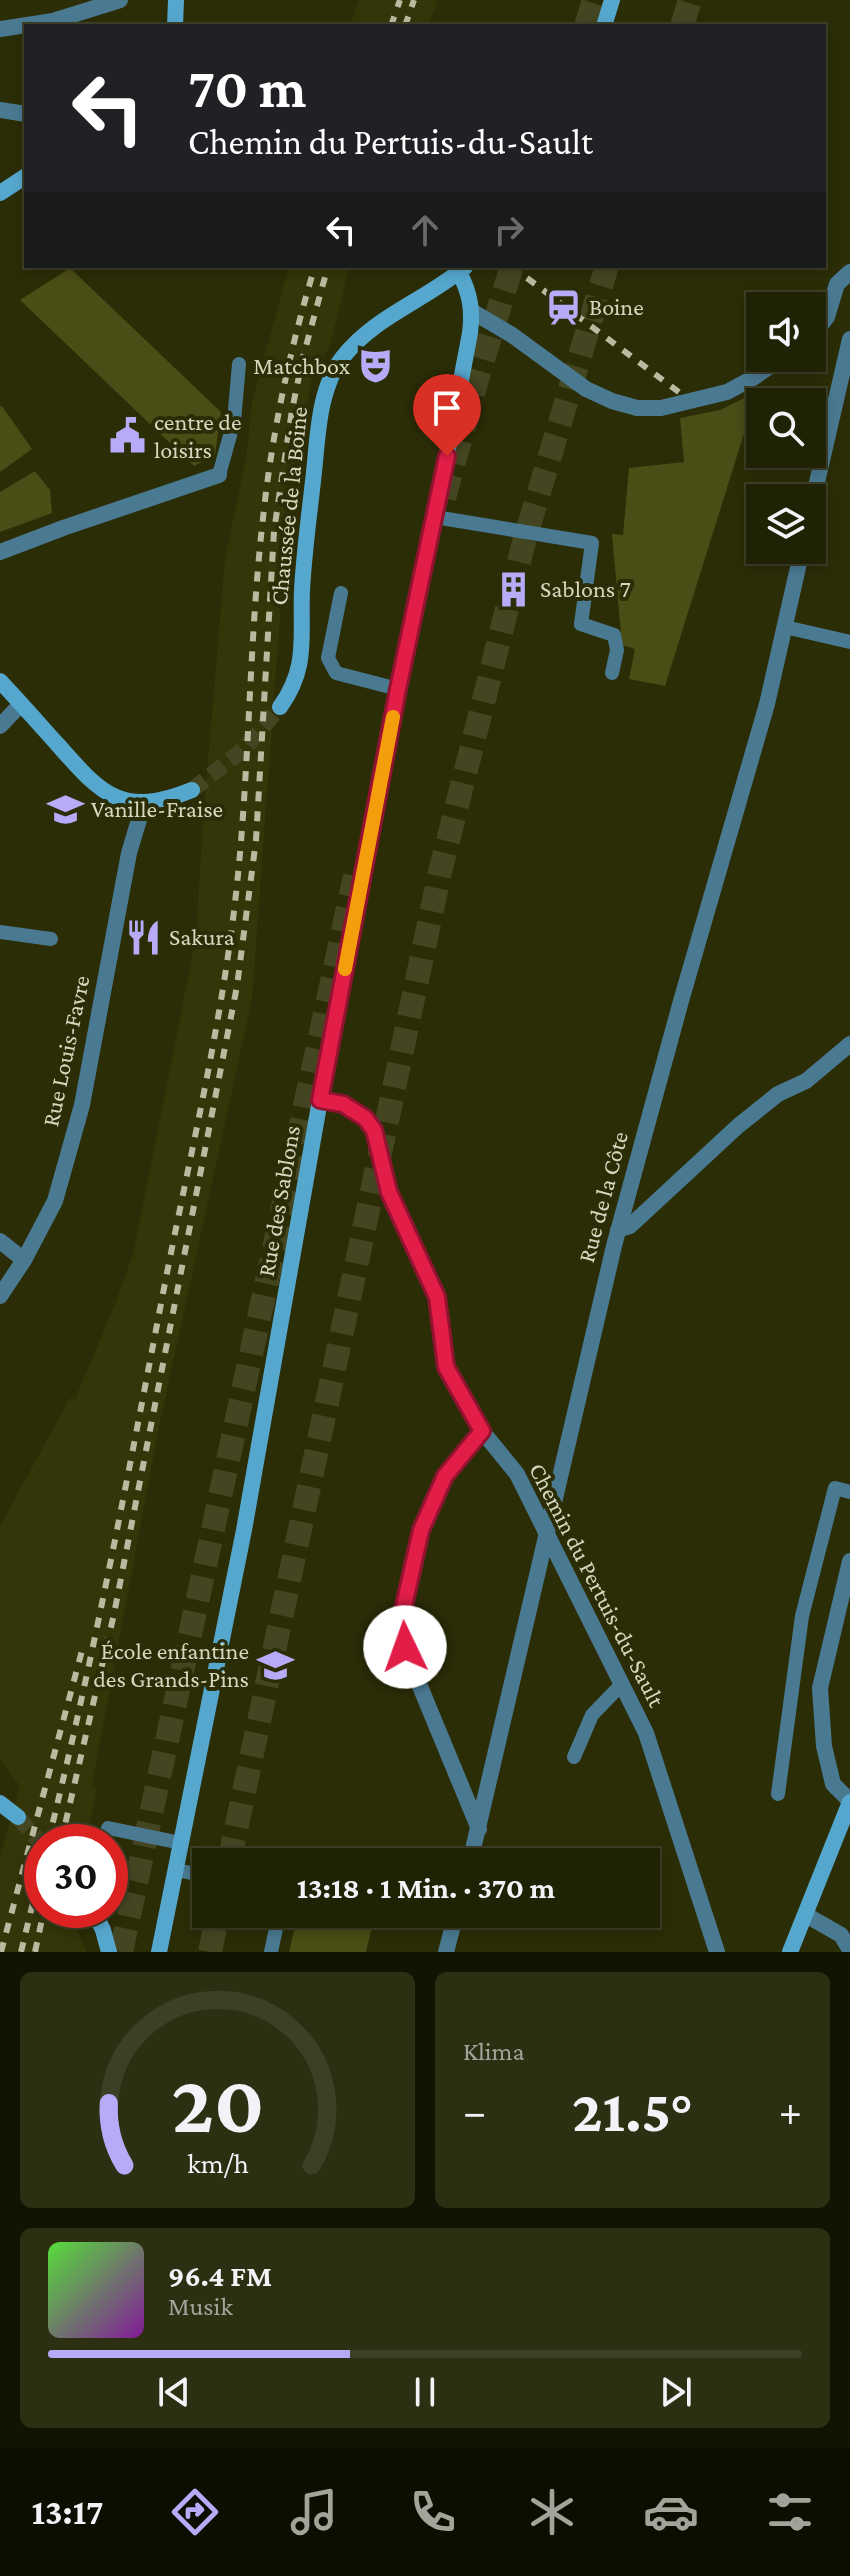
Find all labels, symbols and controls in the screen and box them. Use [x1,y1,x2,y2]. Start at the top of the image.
icon: left [56,56,160,160]
text: 70 m [188,57,307,119]
text: Chemin du Pertuis-du-Sault [188,122,593,162]
icon: left [319,208,363,252]
icon: ahead [403,208,447,252]
icon: right [487,208,531,252]
station icon: Boine [544,288,582,326]
map controls [746,292,826,564]
button: sound [746,292,826,372]
place label: Boine [589,293,644,320]
theatre icon: Matchbox [357,347,395,385]
place label: Matchbox [253,352,350,379]
pin [413,374,481,456]
icon: arrive [425,386,469,430]
button: search [746,388,826,468]
street label: Chaussée de la Boine [265,405,312,607]
place label: centre de loisirs [154,408,241,463]
public building icon: centre de loisirs [109,417,147,455]
button: layers [746,484,826,564]
building icon: Sablons 7 [495,570,533,608]
place label: Sablons 7 [540,575,631,602]
school or university icon: Vanille-Fraise [46,790,84,828]
place label: Vanille-Fraise [91,795,223,822]
restaurant icon: Sakura [124,918,162,956]
place label: Sakura [169,923,235,950]
street label: Rue Louis-Favre [36,973,95,1129]
street label: Rue des Sablons [252,1123,305,1279]
street label: Rue de la Côte [572,1128,633,1265]
street label: Chemin du Pertuis-du-Sault [524,1458,671,1712]
position arrow [363,1605,447,1689]
place label: École enfantine des Grands-Pins [93,1637,249,1692]
school or university icon: École enfantine des Grands-Pins [256,1646,294,1684]
speed limit sign: 30 [24,1824,128,1928]
text: 13:18 · 1 Min. · 370 m [297,1871,555,1904]
text: Klima [463,2037,525,2066]
text: 20 [171,2057,264,2150]
text: 21.5° [572,2077,693,2144]
text: − [463,2087,486,2135]
text: + [779,2087,802,2135]
text: km/h [187,2147,248,2179]
text: 96.4 FM [168,2259,272,2292]
text: Musik [168,2292,233,2321]
icon: previous [152,2370,196,2414]
icon: pause [403,2370,447,2414]
icon: next [654,2370,698,2414]
icon: directions [167,2484,223,2540]
icon: music [286,2484,342,2540]
icon: phone [405,2484,461,2540]
icon: climate [524,2484,580,2540]
icon: car [643,2484,699,2540]
icon: filters [762,2484,818,2540]
text: 13:17 [32,2492,104,2532]

